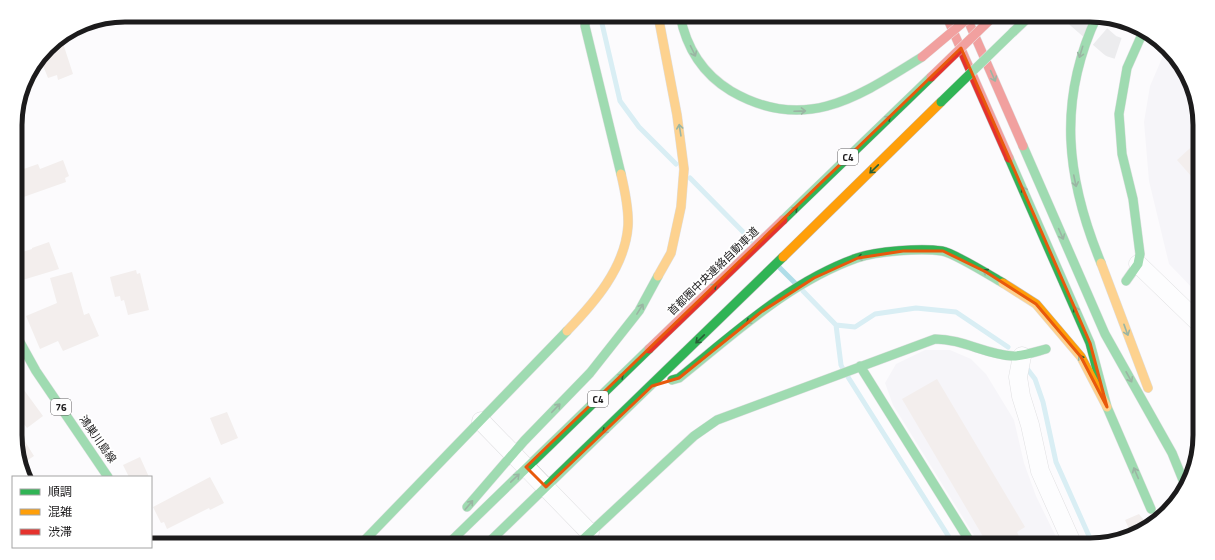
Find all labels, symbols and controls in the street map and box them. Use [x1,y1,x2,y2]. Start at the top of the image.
one-way arrow [690,45,697,57]
one-way arrow [1077,45,1084,58]
one-way arrow [990,70,997,82]
one-way arrow [793,107,806,115]
one-way arrow [881,115,891,125]
one-way arrow [675,124,683,137]
road number: C4 [838,149,858,165]
one-way arrow [869,164,879,174]
one-way arrow [1072,174,1080,187]
one-way arrow [1021,187,1028,199]
one-way arrow [788,206,798,215]
street label: 首都圏中央連絡自動車道 [664,223,762,319]
one-way arrow [1058,228,1066,240]
one-way arrow [857,253,870,261]
one-way arrow [982,269,994,277]
one-way arrow [707,283,717,293]
one-way arrow [636,304,644,315]
one-way arrow [1072,306,1080,318]
one-way arrow [745,316,756,325]
one-way arrow [1123,323,1131,335]
one-way arrow [695,334,705,344]
one-way arrow [1078,354,1086,366]
one-way arrow [1126,371,1133,383]
one-way arrow [614,374,624,383]
road number: C4 [588,391,608,407]
road number: 76 [51,399,71,415]
one-way arrow [551,403,561,413]
street label: 鴻巣川島線 [76,412,120,466]
one-way arrow [602,425,612,434]
one-way arrow [1131,467,1139,479]
one-way arrow [510,474,520,483]
legend [12,476,152,548]
text: 順調 [48,482,72,501]
one-way arrow [465,499,474,510]
text: 混雑 [48,502,72,521]
text: 渋滞 [48,522,72,541]

